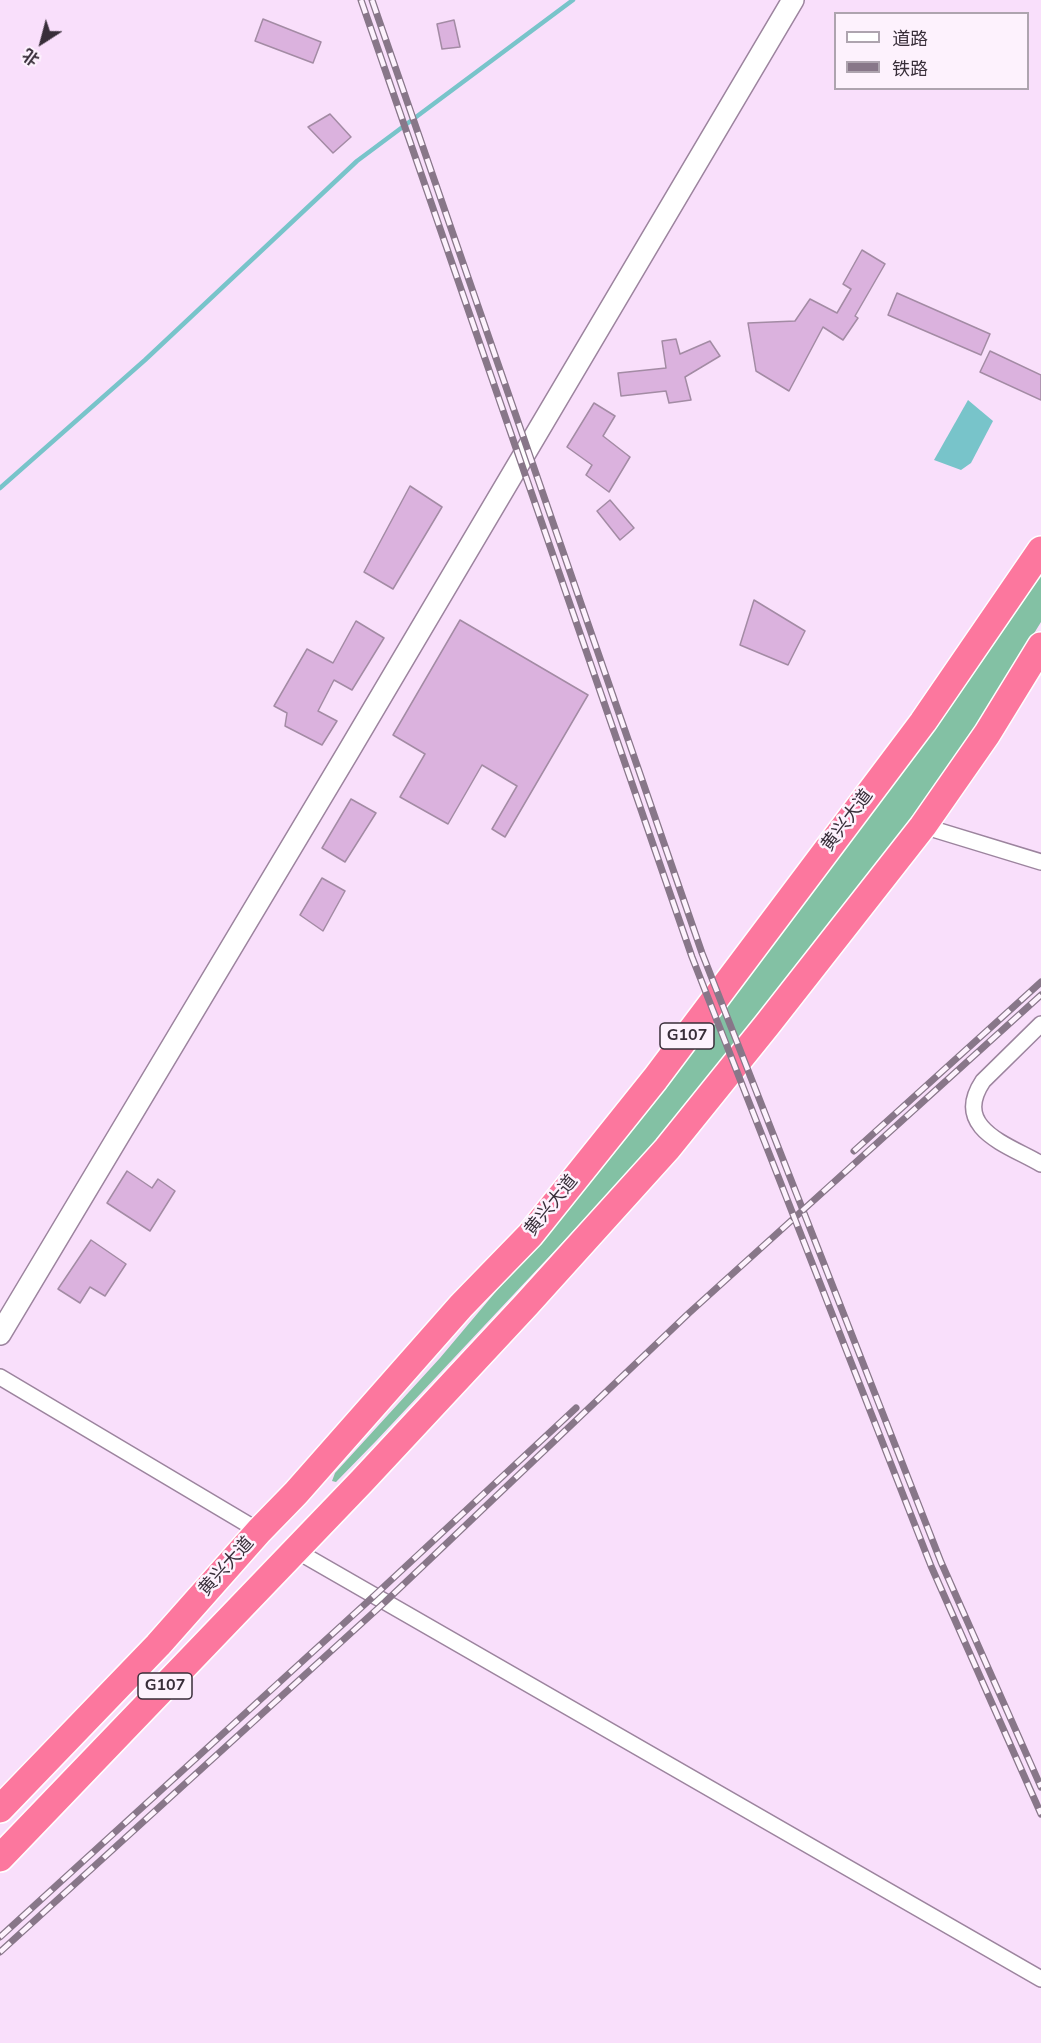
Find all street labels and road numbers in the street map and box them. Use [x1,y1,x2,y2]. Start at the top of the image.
street label: 黄兴大道 [818,786,878,856]
road number: G107 [660,1023,714,1049]
street label: 黄兴大道 [521,1171,583,1241]
street label: 黄兴大道 [195,1533,259,1601]
road number: G107 [138,1673,192,1699]

